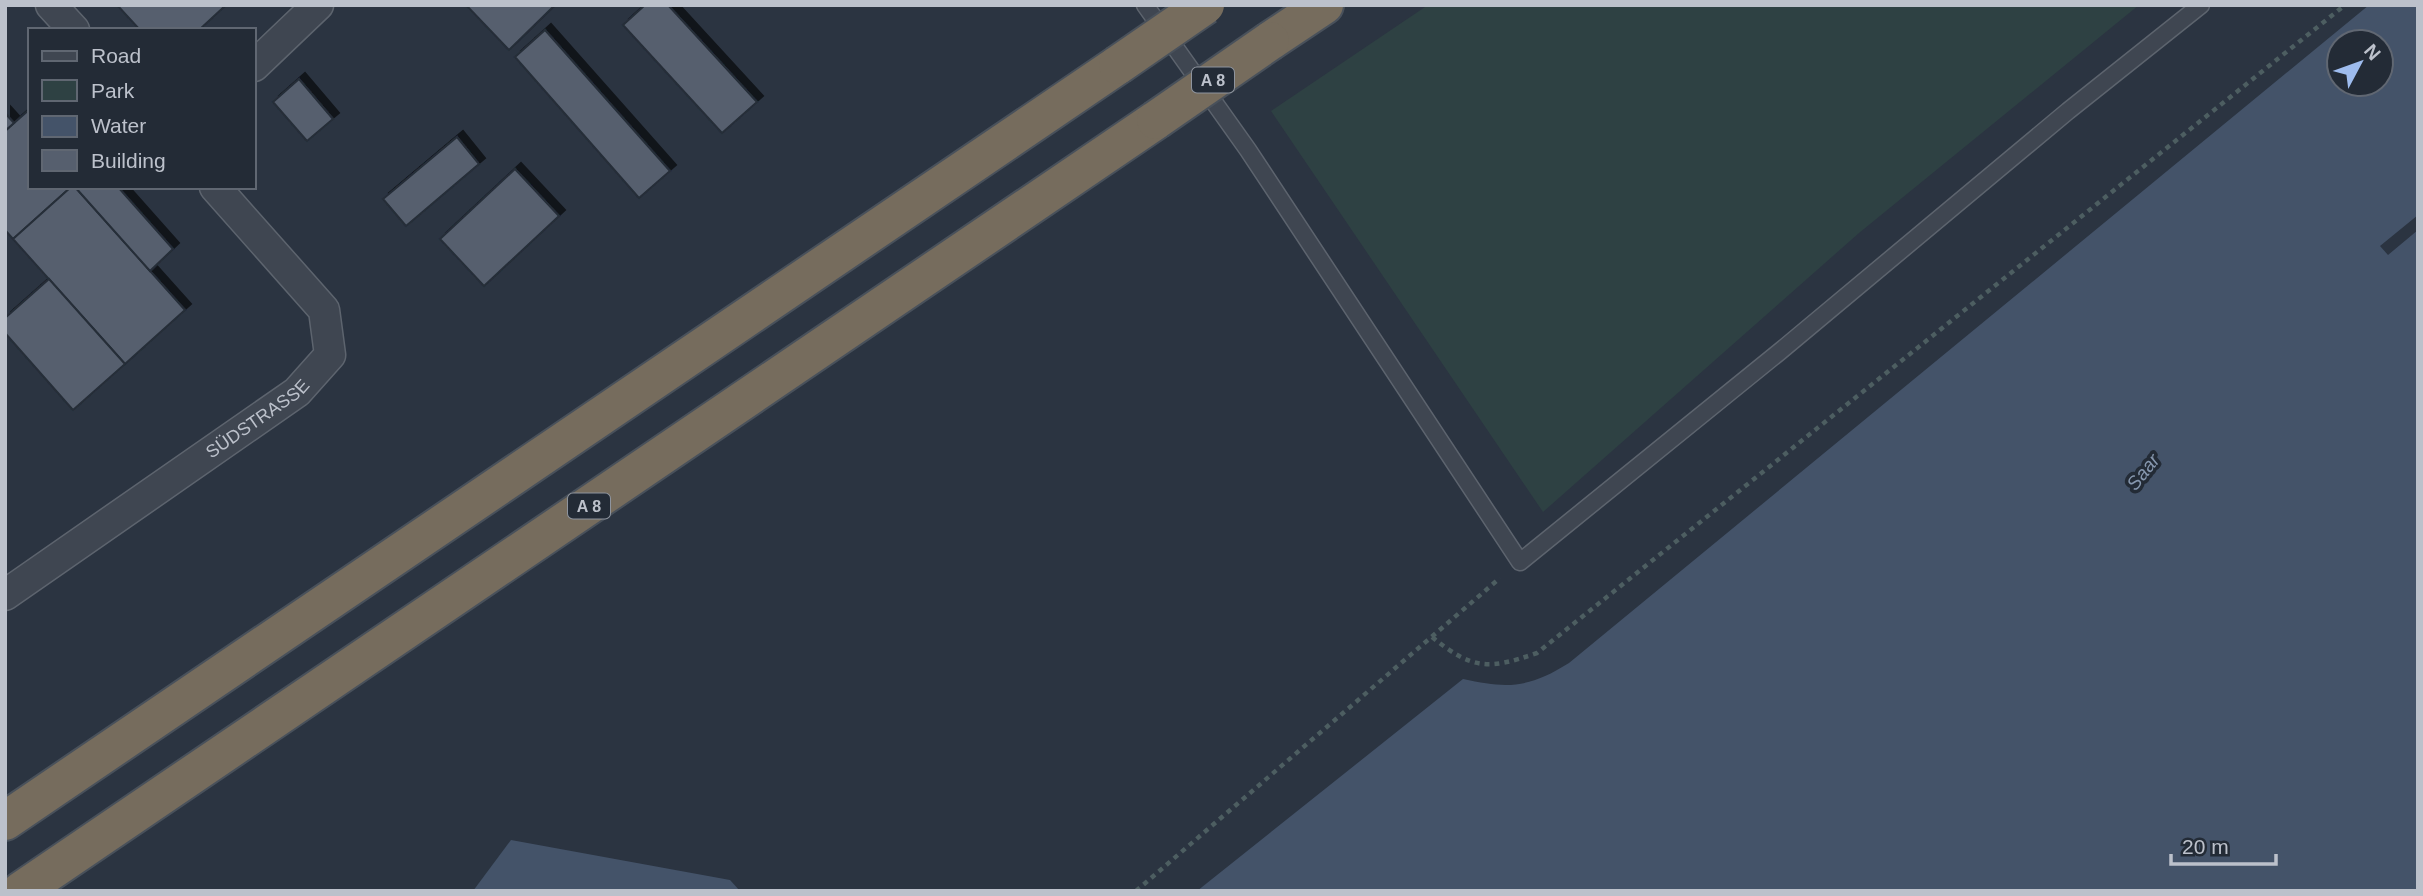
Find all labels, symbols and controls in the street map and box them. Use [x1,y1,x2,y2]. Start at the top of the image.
legend [28,28,256,189]
north arrow [2325,28,2395,98]
text: N [2360,40,2385,64]
text: Road [91,44,141,67]
road number: A 8 [1192,68,1234,92]
text: Park [91,79,135,102]
text: Water [91,114,146,137]
text: Building [91,149,166,172]
street label: SÜDSTRASSE [202,375,313,462]
water label: Saar [2122,449,2164,494]
road number: A 8 [568,494,610,519]
scale bar [2171,822,2276,866]
text: 20 m [2182,835,2229,858]

